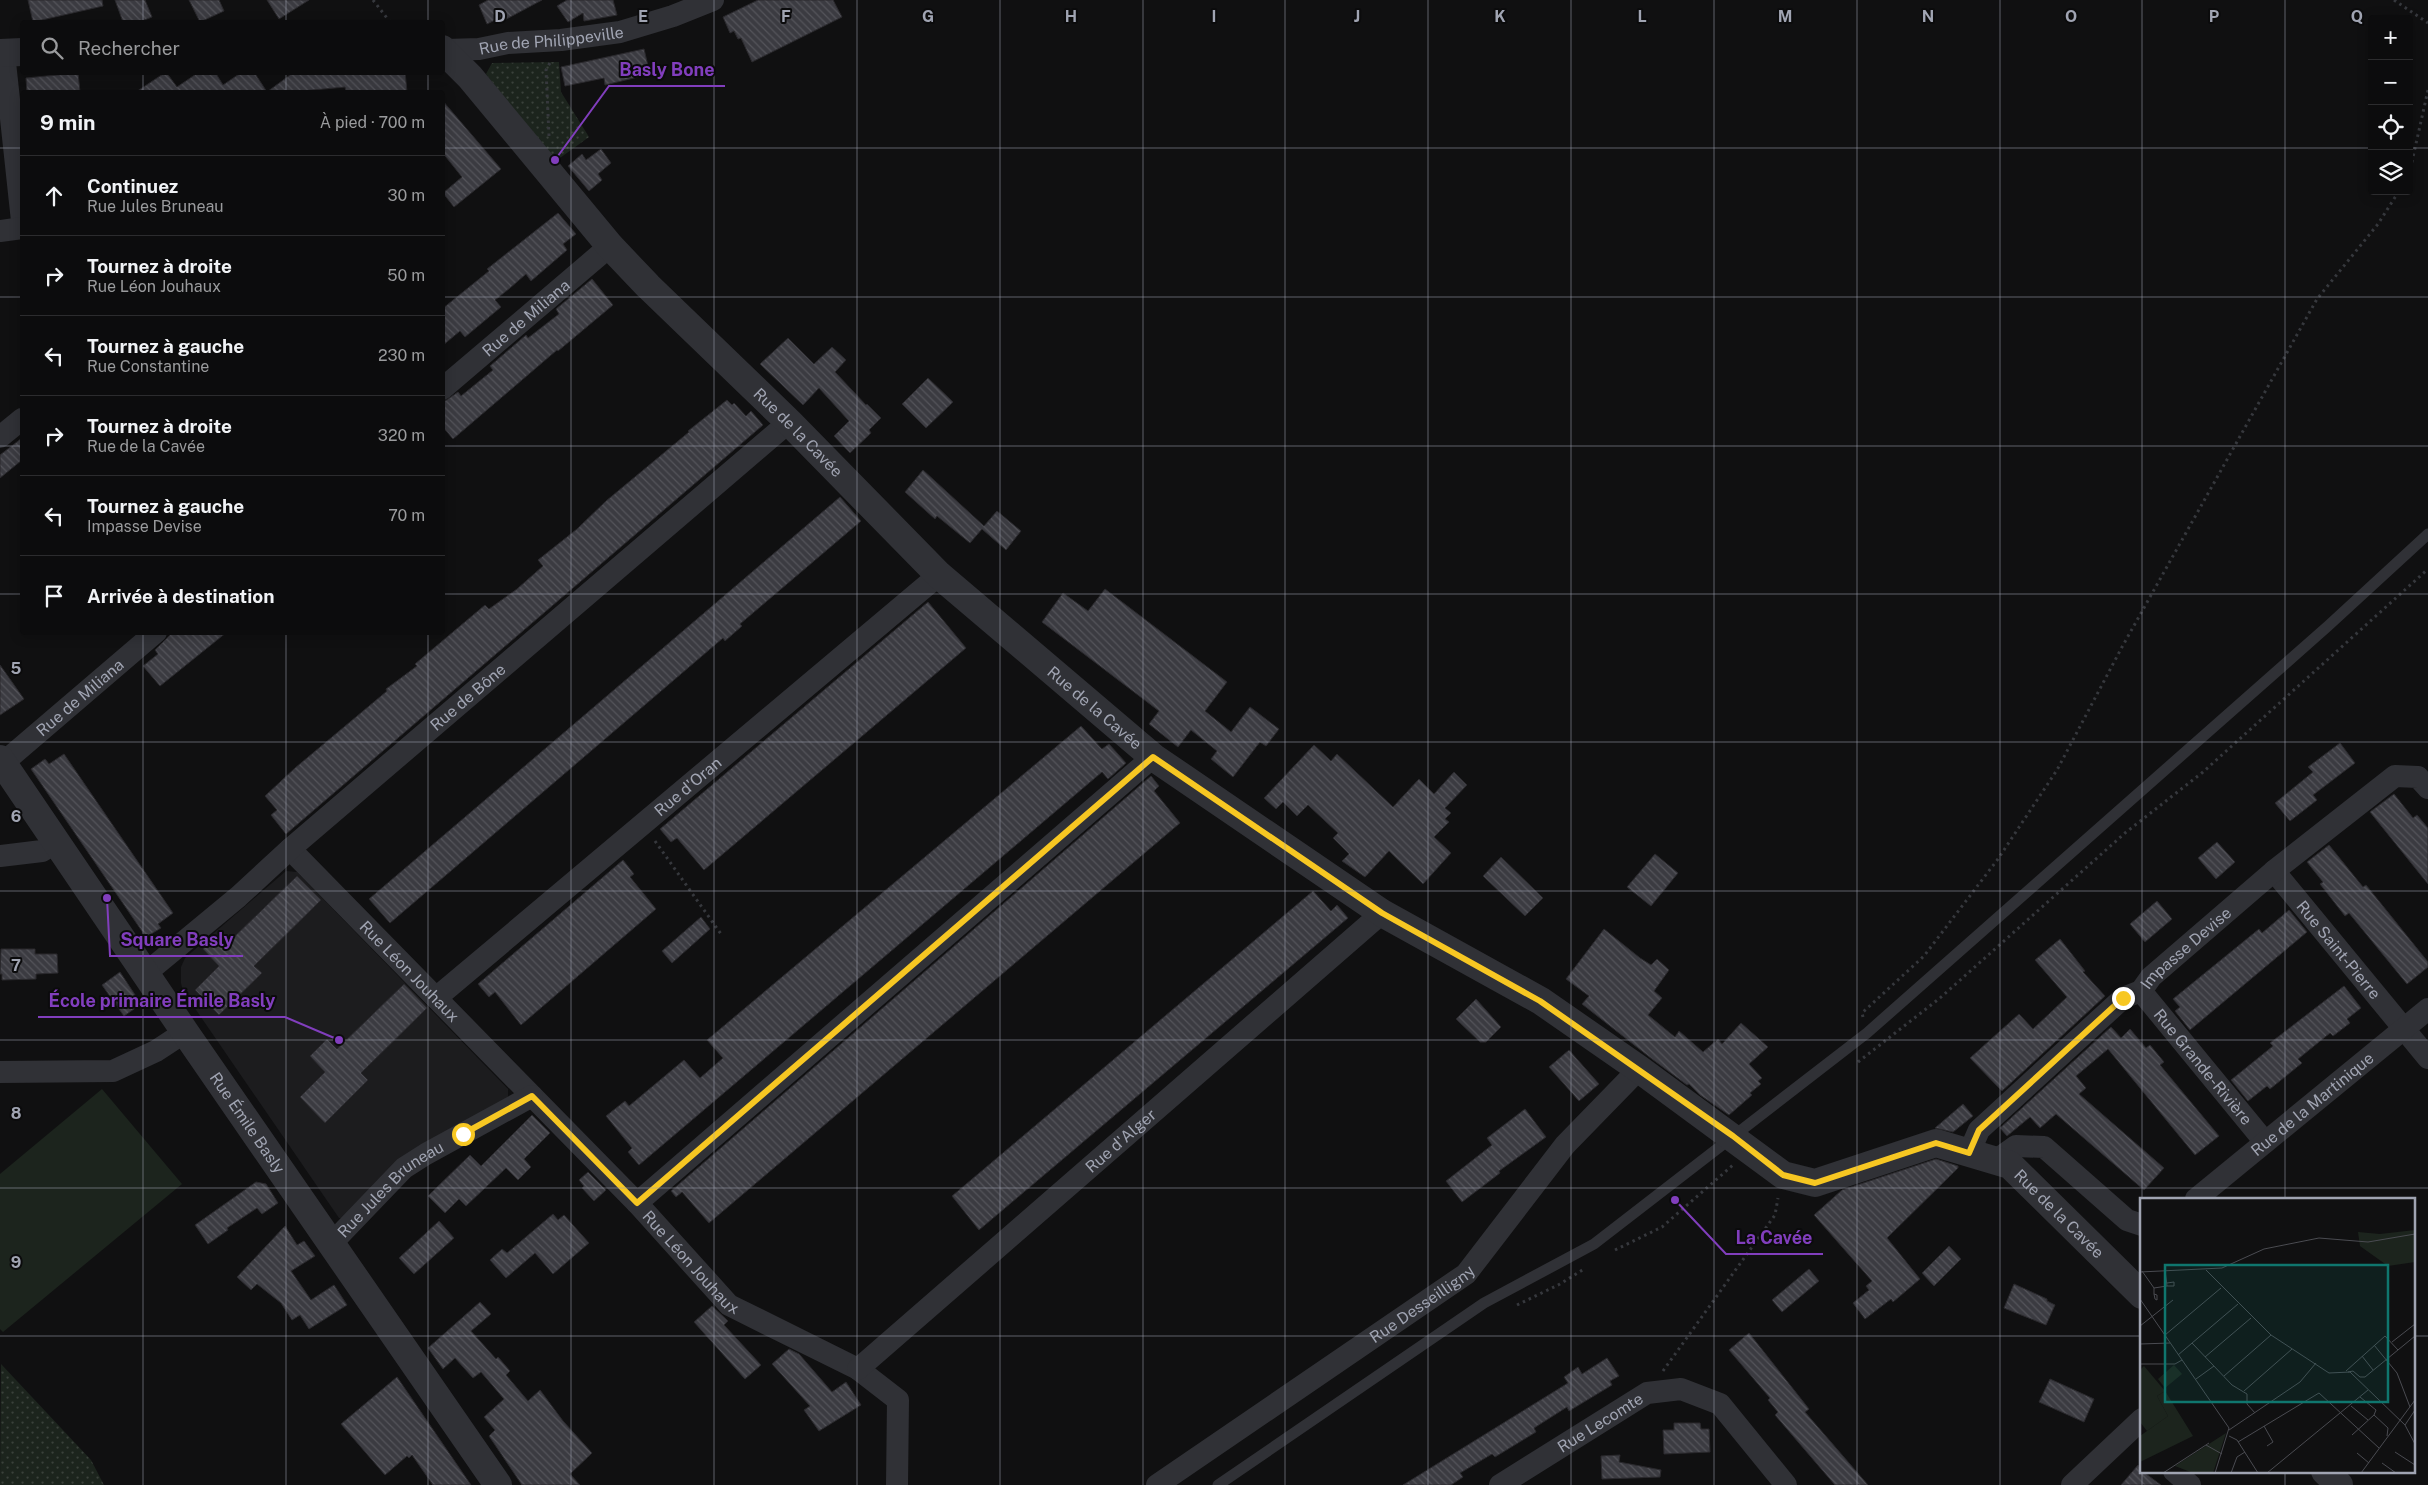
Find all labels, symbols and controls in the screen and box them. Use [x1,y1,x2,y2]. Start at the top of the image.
text: D [494,7,506,26]
text: E [638,7,648,26]
text: F [781,7,791,26]
text: G [922,7,934,26]
text: H [1065,7,1077,26]
text: I [1212,7,1216,26]
text: J [1354,7,1360,26]
text: K [1494,7,1506,26]
text: L [1637,7,1647,26]
text: M [1778,7,1792,26]
text: N [1922,7,1934,26]
text: O [2065,7,2077,26]
text: P [2209,7,2219,26]
text: Q [2351,7,2363,26]
map controls [2368,15,2413,195]
button: + [2368,15,2413,60]
search box [20,20,445,75]
street label: Rue de Philippeville [477,22,625,58]
icon: search [38,34,66,62]
text: Rechercher [78,37,180,59]
callout: Basly Bone [609,53,725,86]
text: Basly Bone [619,59,715,80]
button: − [2368,60,2413,105]
button: locate [2368,105,2413,150]
text: 9 min [40,110,96,135]
text: À pied · 700 m [320,113,425,132]
button: layers [2368,150,2413,195]
text: Continuez [87,175,178,197]
icon: ahead [40,182,68,210]
text: 30 m [388,186,425,205]
text: Rue Jules Bruneau [87,197,224,216]
text: Tournez à droite [87,255,232,277]
icon: right [40,262,68,290]
text: 50 m [387,266,425,285]
street label: Rue de Miliana [478,275,573,360]
text: Rue Léon Jouhaux [87,277,221,296]
text: Tournez à gauche [87,335,244,357]
icon: left [40,342,68,370]
text: 230 m [378,346,425,365]
text: Rue Constantine [87,357,209,376]
street label: Rue de la Cavée [750,384,847,481]
text: Tournez à droite [87,415,232,437]
icon: right [40,422,68,450]
text: 320 m [378,426,425,445]
text: Rue de la Cavée [87,437,205,456]
text: Tournez à gauche [87,495,244,517]
icon: left [40,502,68,530]
text: 70 m [388,506,425,525]
text: Impasse Devise [87,517,202,536]
icon: arrive [40,582,68,610]
text: Arrivée à destination [87,585,275,607]
street label: Rue de Miliana [32,655,127,740]
text: 5 [11,659,22,678]
street label: Rue de Bône [426,659,509,734]
street label: Rue de la Cavée [1044,662,1146,753]
street label: Rue d'Oran [650,753,725,820]
text: 6 [11,807,21,826]
street label: Rue Saint-Pierre [2293,897,2385,1003]
street label: Impasse Devise [2136,903,2235,993]
street label: Rue Léon Jouhaux [356,917,463,1026]
callout: Square Basly [110,923,243,956]
text: Square Basly [120,929,234,950]
text: 7 [11,956,21,975]
callout: École primaire Émile Basly [38,984,285,1017]
route end [2112,987,2135,1010]
text: École primaire Émile Basly [49,989,275,1011]
street label: Rue Grande-Rivière [2150,1005,2256,1129]
street label: Rue de la Martinique [2247,1048,2377,1160]
street label: Rue Émile Basly [206,1069,289,1177]
text: 8 [11,1104,22,1123]
street label: Rue d'Alger [1081,1105,1160,1176]
route start [452,1123,475,1146]
street label: Rue Jules Bruneau [333,1137,447,1241]
street label: Rue de la Cavée [2011,1165,2108,1262]
inset map [2140,1198,2416,1472]
street label: Rue Léon Jouhaux [639,1206,742,1318]
callout: La Cavée [1726,1221,1823,1254]
text: La Cavée [1736,1227,1812,1248]
text: 9 [11,1253,21,1272]
street label: Rue Desseilligny [1366,1261,1479,1347]
street label: Rue Lecomte [1554,1389,1646,1456]

